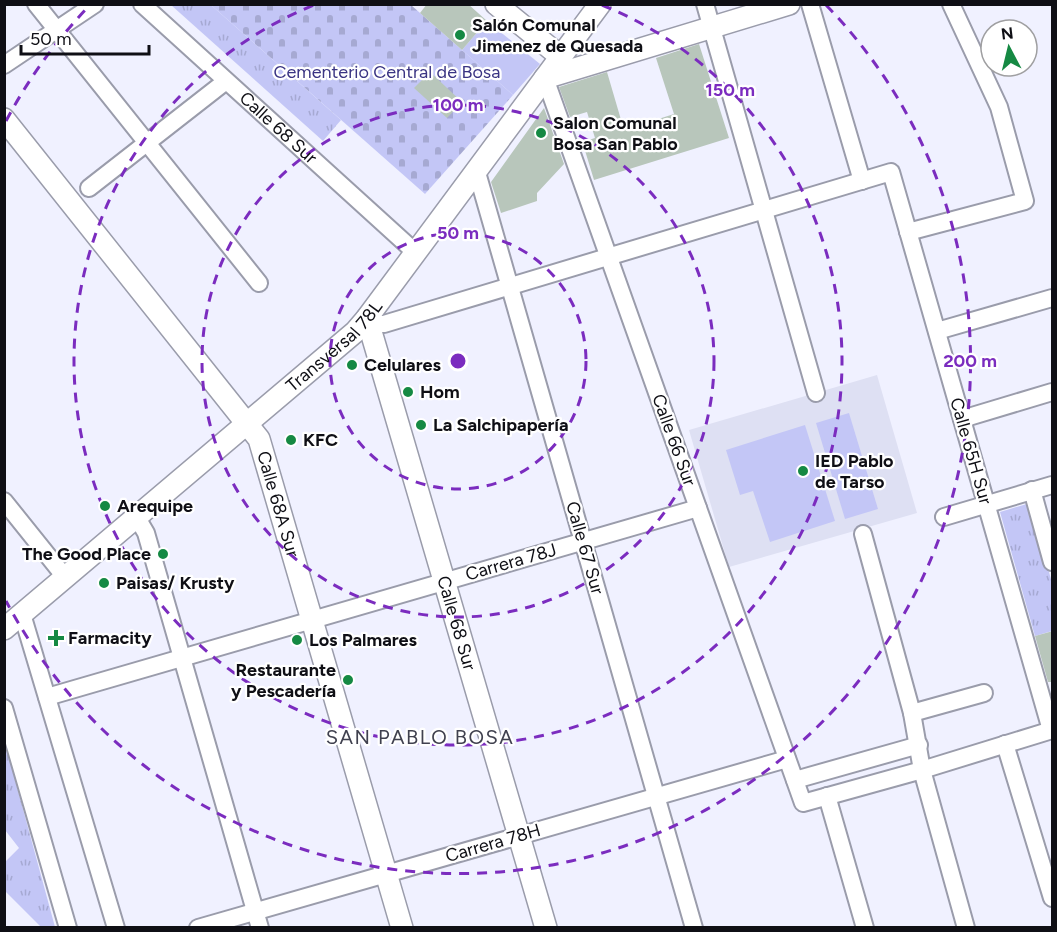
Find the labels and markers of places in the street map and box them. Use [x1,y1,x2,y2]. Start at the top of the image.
place label: Salón Comunal Jimenez de Quesada [472,14,643,57]
marker: Salón Comunal Jimenez de Quesada [453,28,467,42]
place label: Salon Comunal Bosa San Pablo [553,112,678,155]
marker: Salon Comunal Bosa San Pablo [534,126,548,140]
centre of rings [448,351,468,371]
place label: Celulares [364,354,441,376]
marker: Celulares [345,358,359,372]
place label: Hom [420,381,460,403]
marker: Hom [401,385,415,399]
place label: La Salchipapería [433,414,569,436]
marker: La Salchipapería [414,418,428,432]
place label: KFC [303,429,338,451]
marker: KFC [284,433,298,447]
place label: IED Pablo de Tarso [815,450,894,493]
marker: IED Pablo de Tarso [796,464,810,478]
place label: Arequipe [117,495,193,517]
marker: Arequipe [98,499,112,513]
place label: The Good Place [22,543,151,565]
marker: The Good Place [156,547,170,561]
place label: Paisas/ Krusty [116,572,235,594]
marker: Paisas/ Krusty [97,576,111,590]
place label: Farmacity [68,627,152,649]
place label: Los Palmares [309,629,418,651]
marker: Farmacity [49,631,63,645]
marker: Los Palmares [290,633,304,647]
place label: Restaurante y Pescadería [231,659,336,702]
marker: Restaurante y Pescadería [341,673,355,687]

